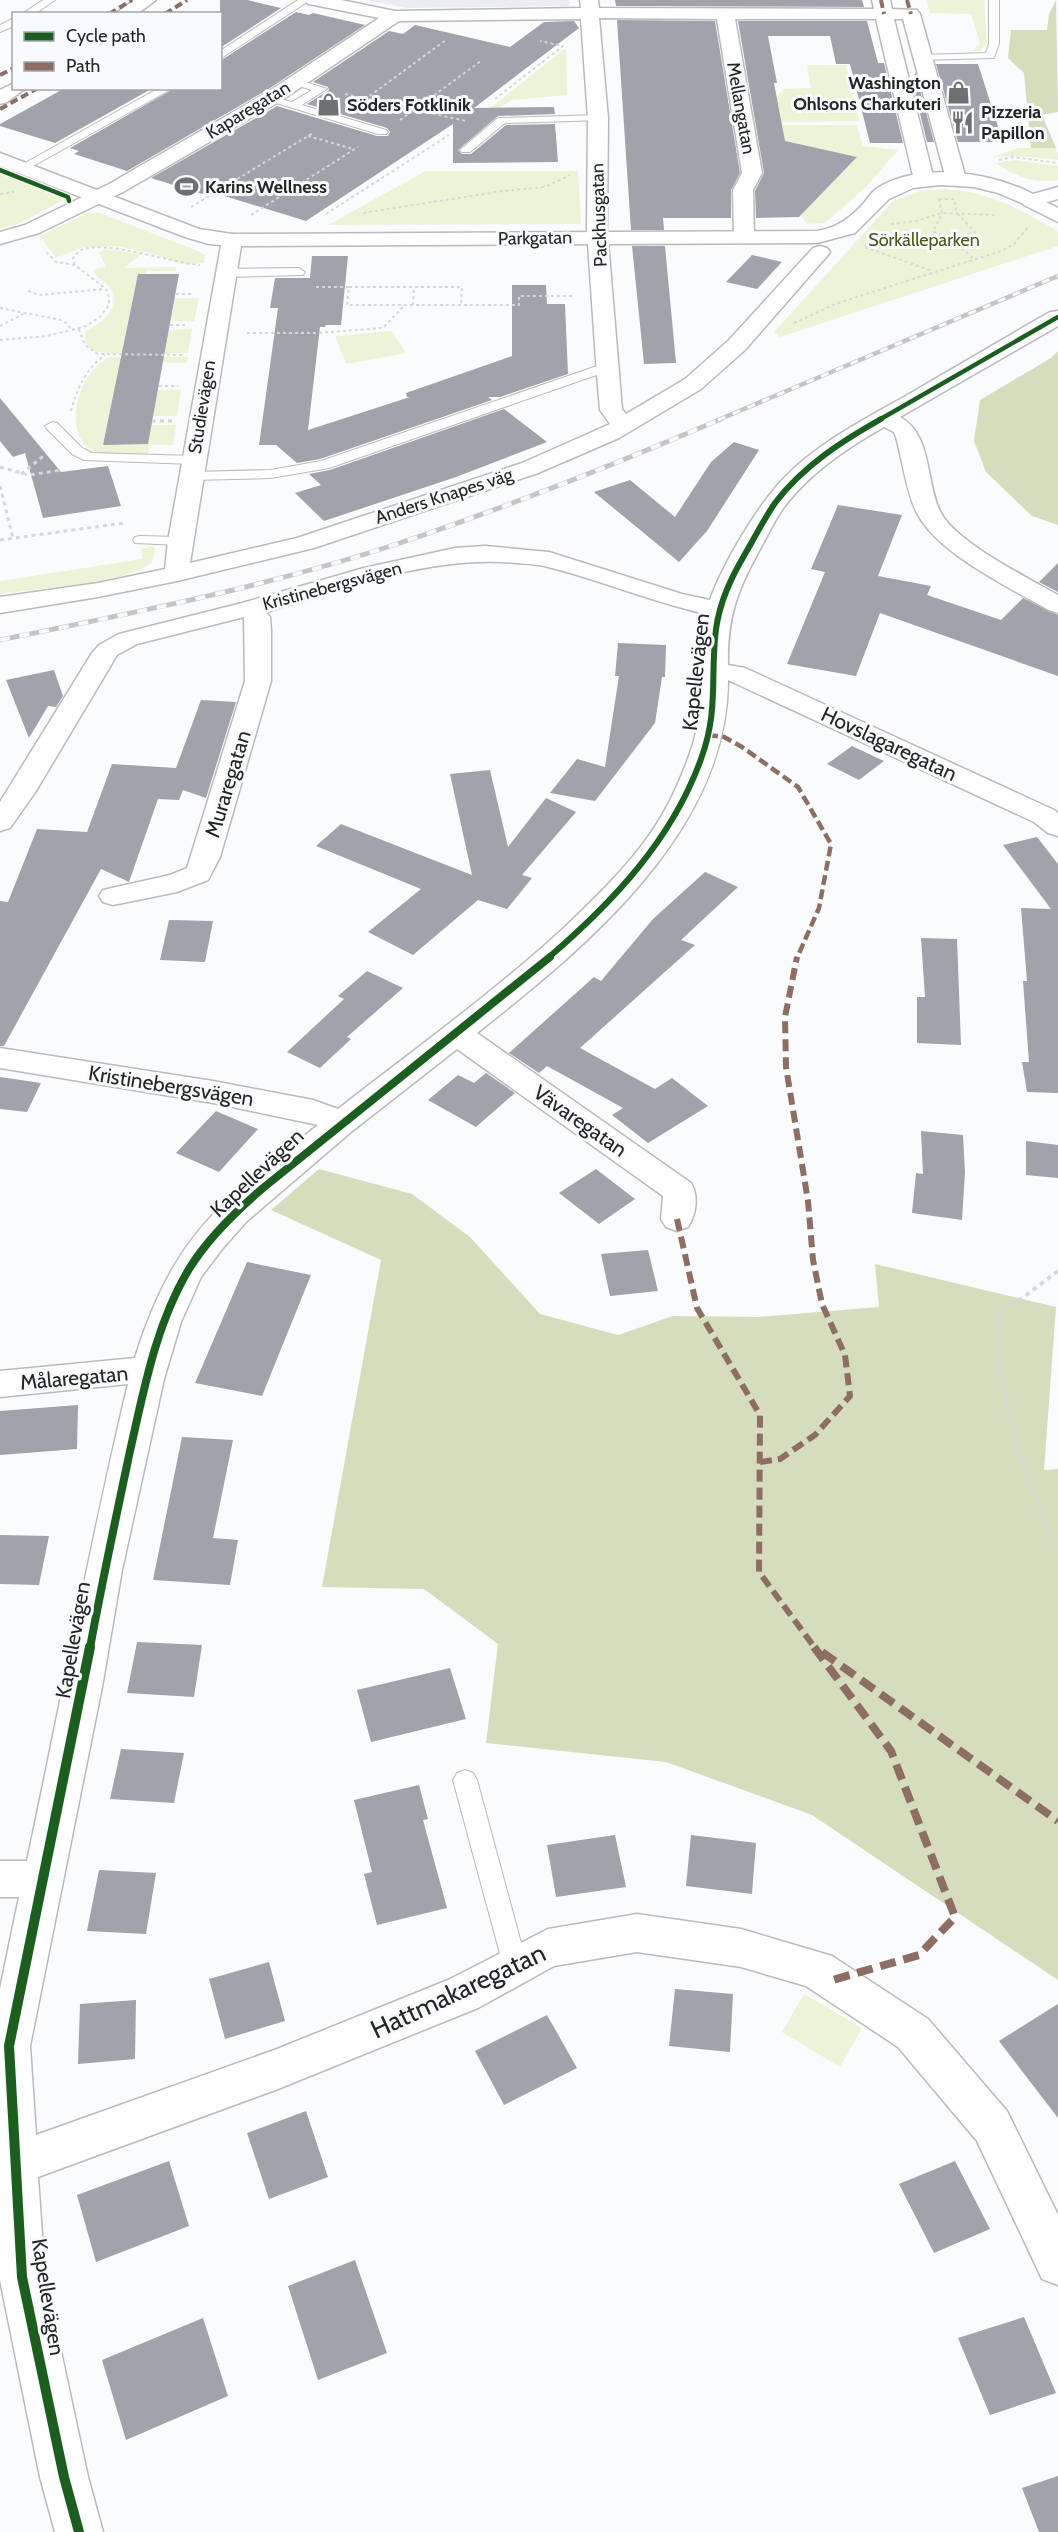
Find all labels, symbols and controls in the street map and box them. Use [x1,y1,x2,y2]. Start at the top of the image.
legend [12,12,222,90]
text: Cycle path [66,25,146,47]
text: Path [66,55,100,77]
street label: Mellangatan [722,60,760,156]
place label: Washington Ohlsons Charkuteri [793,72,941,115]
street label: Kaparegatan [202,76,294,144]
shop icon: Washington Ohlsons Charkuteri [946,80,972,106]
shop icon: Söders Fotklinik [316,92,342,118]
place label: Söders Fotklinik [347,94,471,116]
place label: Pizzeria Papillon [981,101,1045,144]
restaurant icon: Pizzeria Papillon [950,109,976,135]
street label: Packhusgatan [586,163,612,267]
sports icon: Karins Wellness [174,174,200,200]
place label: Karins Wellness [205,176,327,198]
street label: Parkgatan [498,226,572,250]
park label: Sörkälleparken [868,229,980,251]
street label: Studievägen [184,359,220,455]
street label: Anders Knapes väg [372,463,517,529]
street label: Kristinebergsvägen [260,557,404,615]
street label: Kapellevägen [677,612,714,732]
street label: Hovslagaregatan [817,701,961,786]
street label: Muraregatan [199,727,256,840]
street label: Kristinebergsvägen [87,1060,256,1111]
street label: Vävaregatan [529,1079,632,1162]
street label: Kapellevägen [205,1123,308,1222]
street label: Målaregatan [19,1360,129,1395]
street label: Kapellevägen [50,1580,95,1700]
street label: Hattmakaregatan [365,1937,551,2045]
street label: Kapellevägen [27,2237,70,2357]

